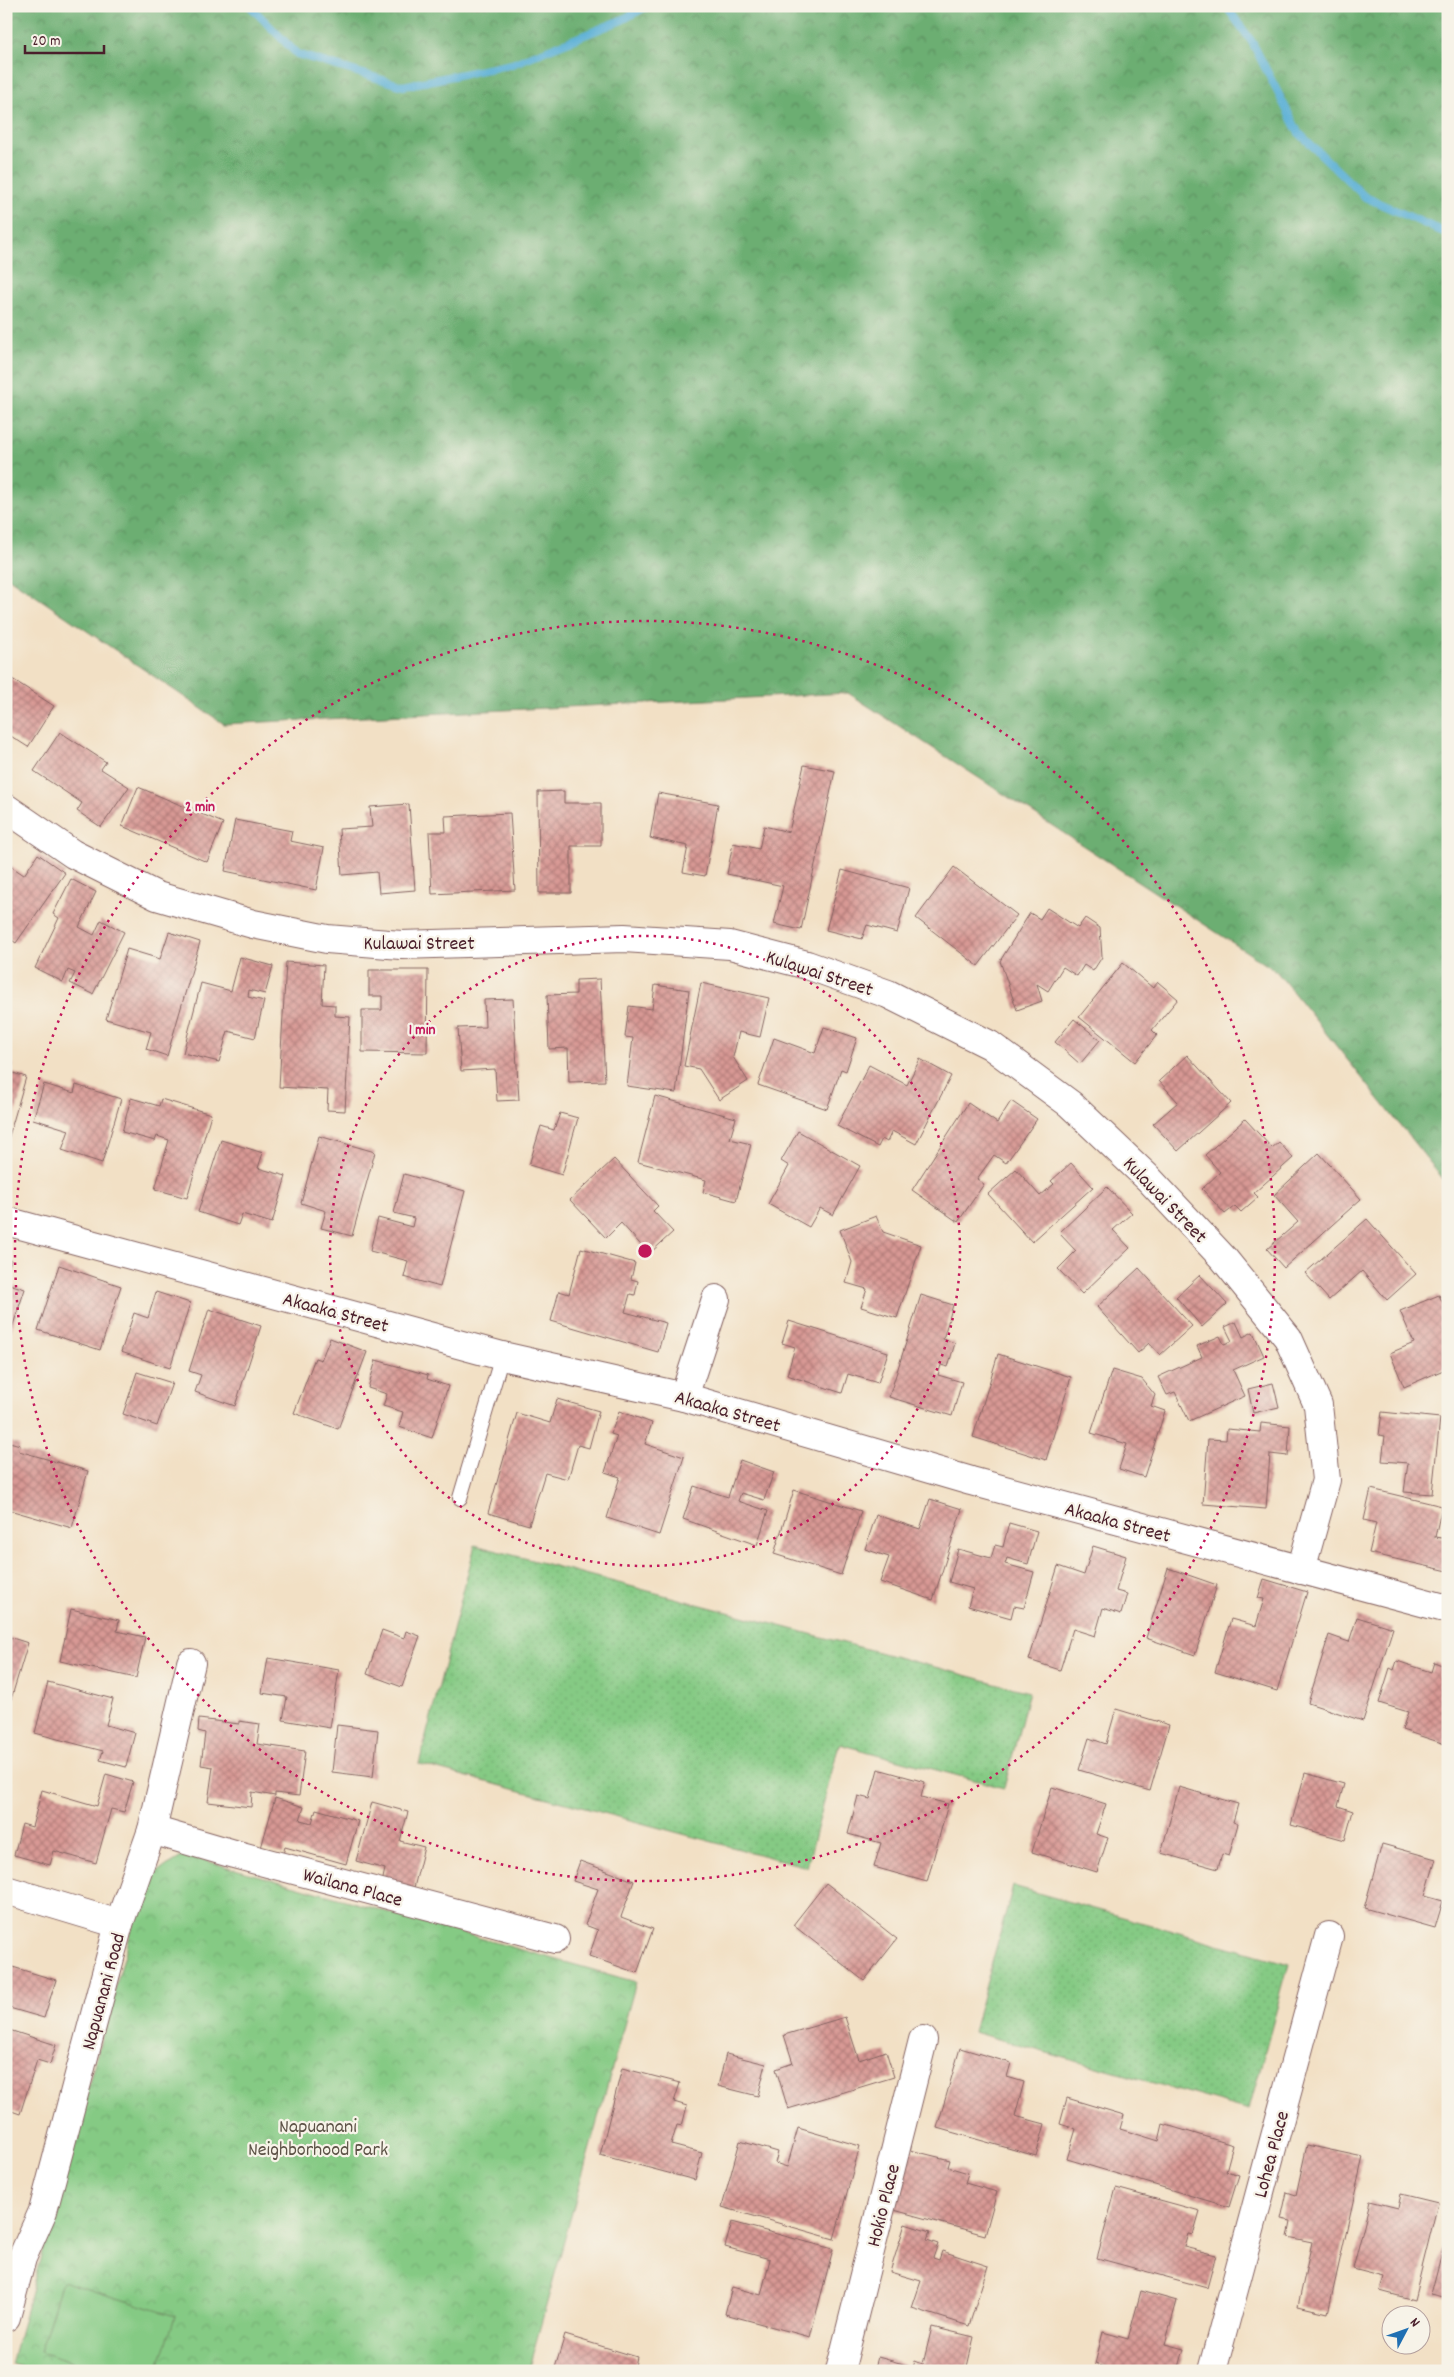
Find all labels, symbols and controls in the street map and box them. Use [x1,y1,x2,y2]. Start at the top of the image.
scale bar [25,22,104,54]
text: 20 m [32,31,60,53]
text: 2 min [185,797,215,819]
street label: Kulawai Street [363,931,475,959]
street label: Kulawai Street [762,944,876,1005]
text: 1 min [409,1020,435,1042]
street label: Kulawai Street [1115,1151,1213,1251]
centre of rings [636,1242,654,1260]
street label: Akaaka Street [279,1286,391,1341]
street label: Akaaka Street [671,1384,783,1441]
street label: Akaaka Street [1061,1496,1173,1551]
street label: Wailana Place [299,1862,405,1916]
street label: Napuanani Road [76,1930,134,2053]
street label: Lohea Place [1248,2108,1298,2201]
park label: Napuanani Neighborhood Park [248,2114,388,2165]
street label: Hokio Place [861,2161,909,2250]
north arrow [1382,2304,1432,2354]
text: N [1404,2314,1424,2332]

